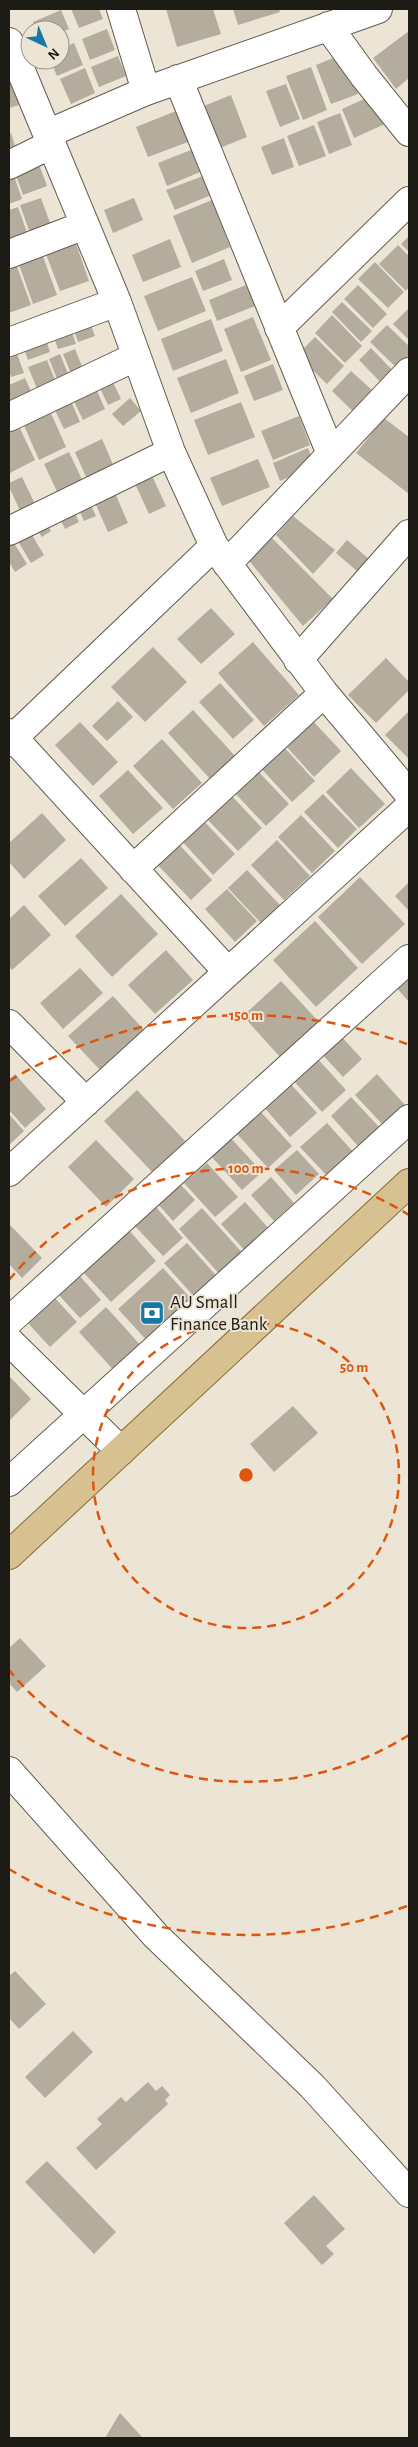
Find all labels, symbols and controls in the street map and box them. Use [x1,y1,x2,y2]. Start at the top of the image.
north arrow [20,20,70,70]
text: N [45,45,62,62]
text: 150 m [229,1008,263,1023]
text: 100 m [228,1161,264,1176]
place label: AU Small Finance Bank [170,1293,268,1334]
bank icon: AU Small Finance Bank [139,1300,165,1326]
text: 50 m [340,1360,368,1375]
centre of rings [237,1466,255,1484]

